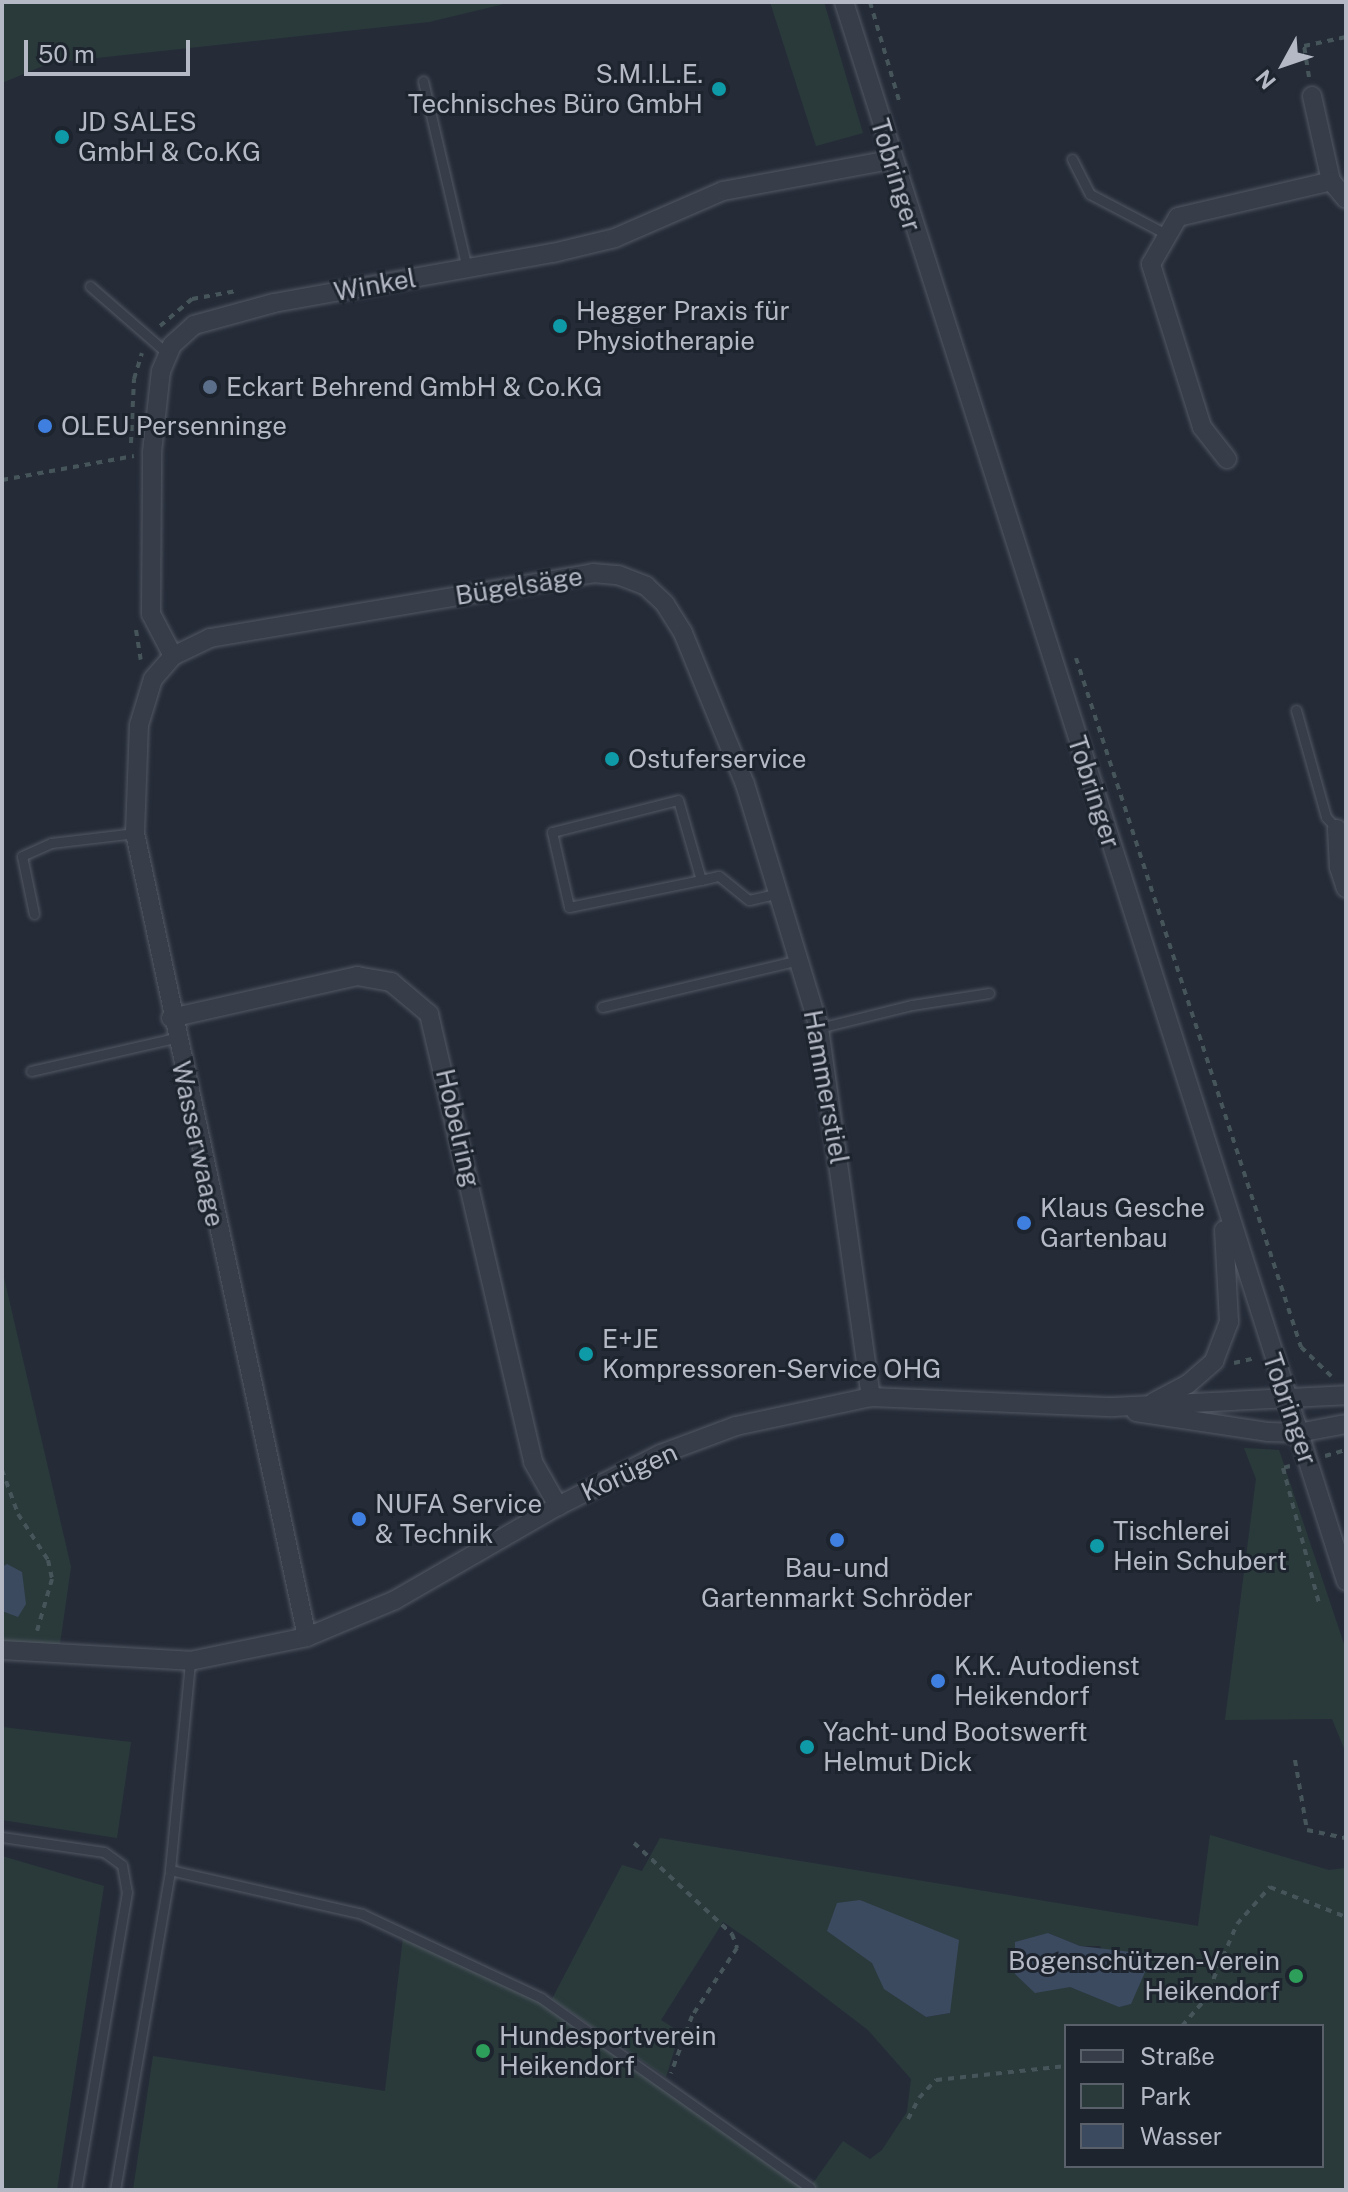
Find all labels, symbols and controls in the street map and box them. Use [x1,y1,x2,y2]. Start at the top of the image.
scale bar [28,24,194,74]
north arrow [1244,24,1324,104]
text: 50 m [38,40,95,68]
place label: S.M.I.L.E. Technisches Büro GmbH [408,58,703,120]
text: N [1250,64,1281,94]
marker: S.M.I.L.E. Technisches Büro GmbH [710,80,728,98]
place label: JD SALES GmbH & Co.KG [78,106,261,168]
street label: Tobringer [864,115,928,235]
marker: JD SALES GmbH & Co.KG [53,128,71,146]
street label: Winkel [331,262,419,308]
place label: Hegger Praxis für Physiotherapie [576,295,790,356]
marker: Hegger Praxis für Physiotherapie [551,317,569,335]
place label: Eckart Behrend GmbH & Co.KG [226,371,603,403]
marker: Eckart Behrend GmbH & Co.KG [201,378,219,396]
place label: OLEU Persenninge [61,410,287,442]
marker: OLEU Persenninge [36,417,54,435]
street label: Bügelsäge [453,561,585,611]
street label: Tobringer [1061,732,1127,852]
place label: Ostuferservice [628,743,807,775]
marker: Ostuferservice [603,750,621,768]
street label: Hammerstiel [797,1007,855,1167]
street label: Wasserwaage [165,1058,231,1230]
street label: Hobelring [429,1066,487,1190]
place label: Klaus Gesche Gartenbau [1040,1192,1205,1254]
marker: Klaus Gesche Gartenbau [1015,1214,1033,1232]
place label: E+JE Kompressoren-Service OHG [602,1323,942,1384]
marker: E+JE Kompressoren-Service OHG [577,1345,595,1363]
street label: Tobringer [1256,1349,1324,1469]
street label: Korügen [576,1436,682,1508]
place label: NUFA Service & Technik [375,1488,542,1550]
marker: NUFA Service & Technik [350,1510,368,1528]
place label: Tischlerei Hein Schubert [1113,1515,1287,1576]
marker: Bau- und Gartenmarkt Schröder [828,1531,846,1549]
marker: Tischlerei Hein Schubert [1088,1537,1106,1555]
place label: Bau- und Gartenmarkt Schröder [701,1552,973,1614]
place label: K.K. Autodienst Heikendorf [954,1650,1140,1712]
marker: K.K. Autodienst Heikendorf [929,1672,947,1690]
place label: Yacht- und Bootswerft Helmut Dick [823,1716,1092,1778]
marker: Yacht- und Bootswerft Helmut Dick [798,1738,816,1756]
place label: Bogenschützen-Verein Heikendorf [1008,1945,1280,2006]
marker: Bogenschützen-Verein Heikendorf [1287,1967,1305,1985]
place label: Hundesportverein Heikendorf [499,2020,716,2082]
legend [1064,2024,1324,2168]
marker: Hundesportverein Heikendorf [474,2042,492,2060]
text: Straße [1140,2042,1215,2070]
text: Park [1140,2082,1191,2110]
text: Wasser [1140,2122,1222,2150]

